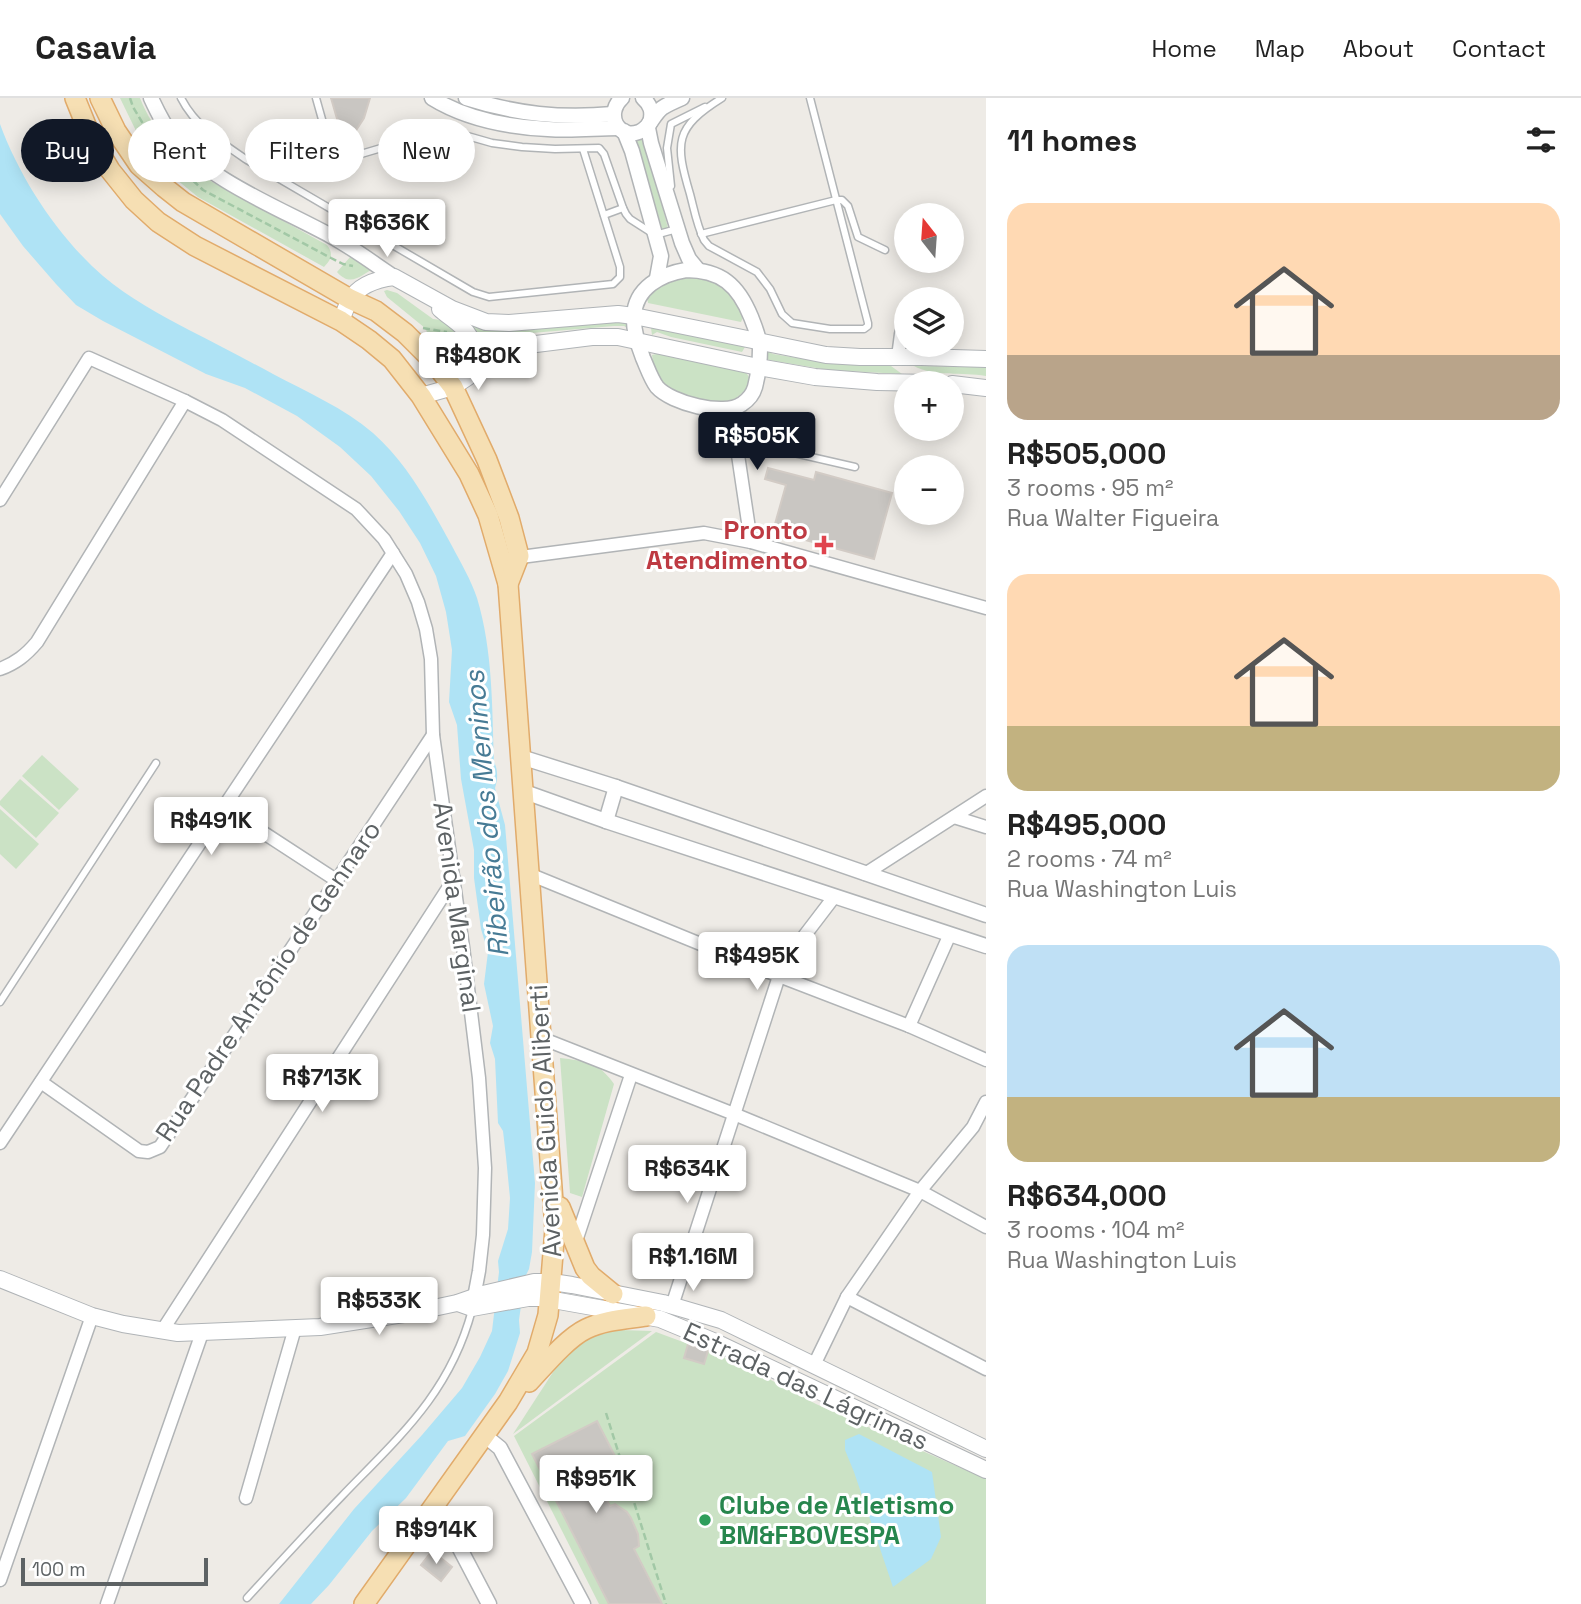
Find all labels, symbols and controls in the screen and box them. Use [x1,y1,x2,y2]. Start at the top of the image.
text: Casavia [35,27,156,69]
text: Home [1151,33,1217,64]
text: Map [1255,33,1305,64]
text: About [1343,33,1414,64]
text: Contact [1452,33,1546,64]
chip: Buy [21,119,114,182]
chip: Rent [128,119,231,182]
chip: Filters [245,119,364,182]
chip: New [378,119,475,182]
text: 11 homes [1007,121,1137,160]
icon: filters [1522,121,1560,159]
pin: R$636K [330,200,444,259]
north arrow [894,203,964,273]
map controls [894,203,964,525]
text: R$636K [344,207,430,237]
icon: home [1221,248,1347,374]
button: layers [894,287,964,357]
pin: R$480K [421,332,535,392]
text: R$480K [435,340,521,370]
button: + [894,371,964,441]
pin: R$505K [700,412,814,472]
text: R$505K [714,420,800,450]
text: R$505,000 [1007,434,1166,473]
button: − [894,455,964,525]
text: 3 rooms · 95 m² [1007,473,1173,503]
text: Rua Walter Figueira [1007,503,1219,533]
place label: Pronto Atendimento [646,513,808,577]
marker: Pronto Atendimento [814,535,834,555]
icon: home [1221,619,1347,745]
water label: Ribeirão dos Meninos [455,668,516,959]
pin: R$491K [154,798,268,857]
street label: Avenida Marginal [425,799,489,1015]
text: R$491K [170,805,252,835]
text: R$495,000 [1007,805,1167,844]
street label: Rua Padre Antônio de Gennaro [148,814,388,1148]
text: 2 rooms · 74 m² [1007,844,1172,874]
text: Rua Washington Luis [1007,874,1237,904]
pin: R$495K [700,932,814,992]
text: R$495K [714,940,800,970]
street label: Avenida Guido Aliberti [521,984,569,1258]
icon: home [1221,990,1347,1116]
pin: R$713K [265,1054,379,1114]
text: R$713K [282,1062,362,1092]
pin: R$634K [630,1146,744,1205]
text: R$634K [644,1153,730,1183]
text: R$634,000 [1007,1176,1167,1215]
text: 3 rooms · 104 m² [1007,1215,1184,1245]
pin: R$1.16M [628,1234,758,1293]
text: R$1.16M [648,1241,738,1271]
text: Rua Washington Luis [1007,1245,1237,1275]
pin: R$533K [322,1278,436,1337]
text: R$533K [337,1285,421,1315]
street label: Estrada das Lágrimas [678,1314,934,1458]
pin: R$951K [539,1456,653,1515]
text: R$951K [556,1463,636,1493]
place label: Clube de Atletismo BM&FBOVESPA [719,1488,954,1552]
pin: R$914K [379,1506,493,1566]
marker: Clube de Atletismo BM&FBOVESPA [697,1512,713,1528]
text: R$914K [395,1514,477,1544]
scale bar [21,1555,208,1587]
text: 100 m [32,1557,86,1582]

